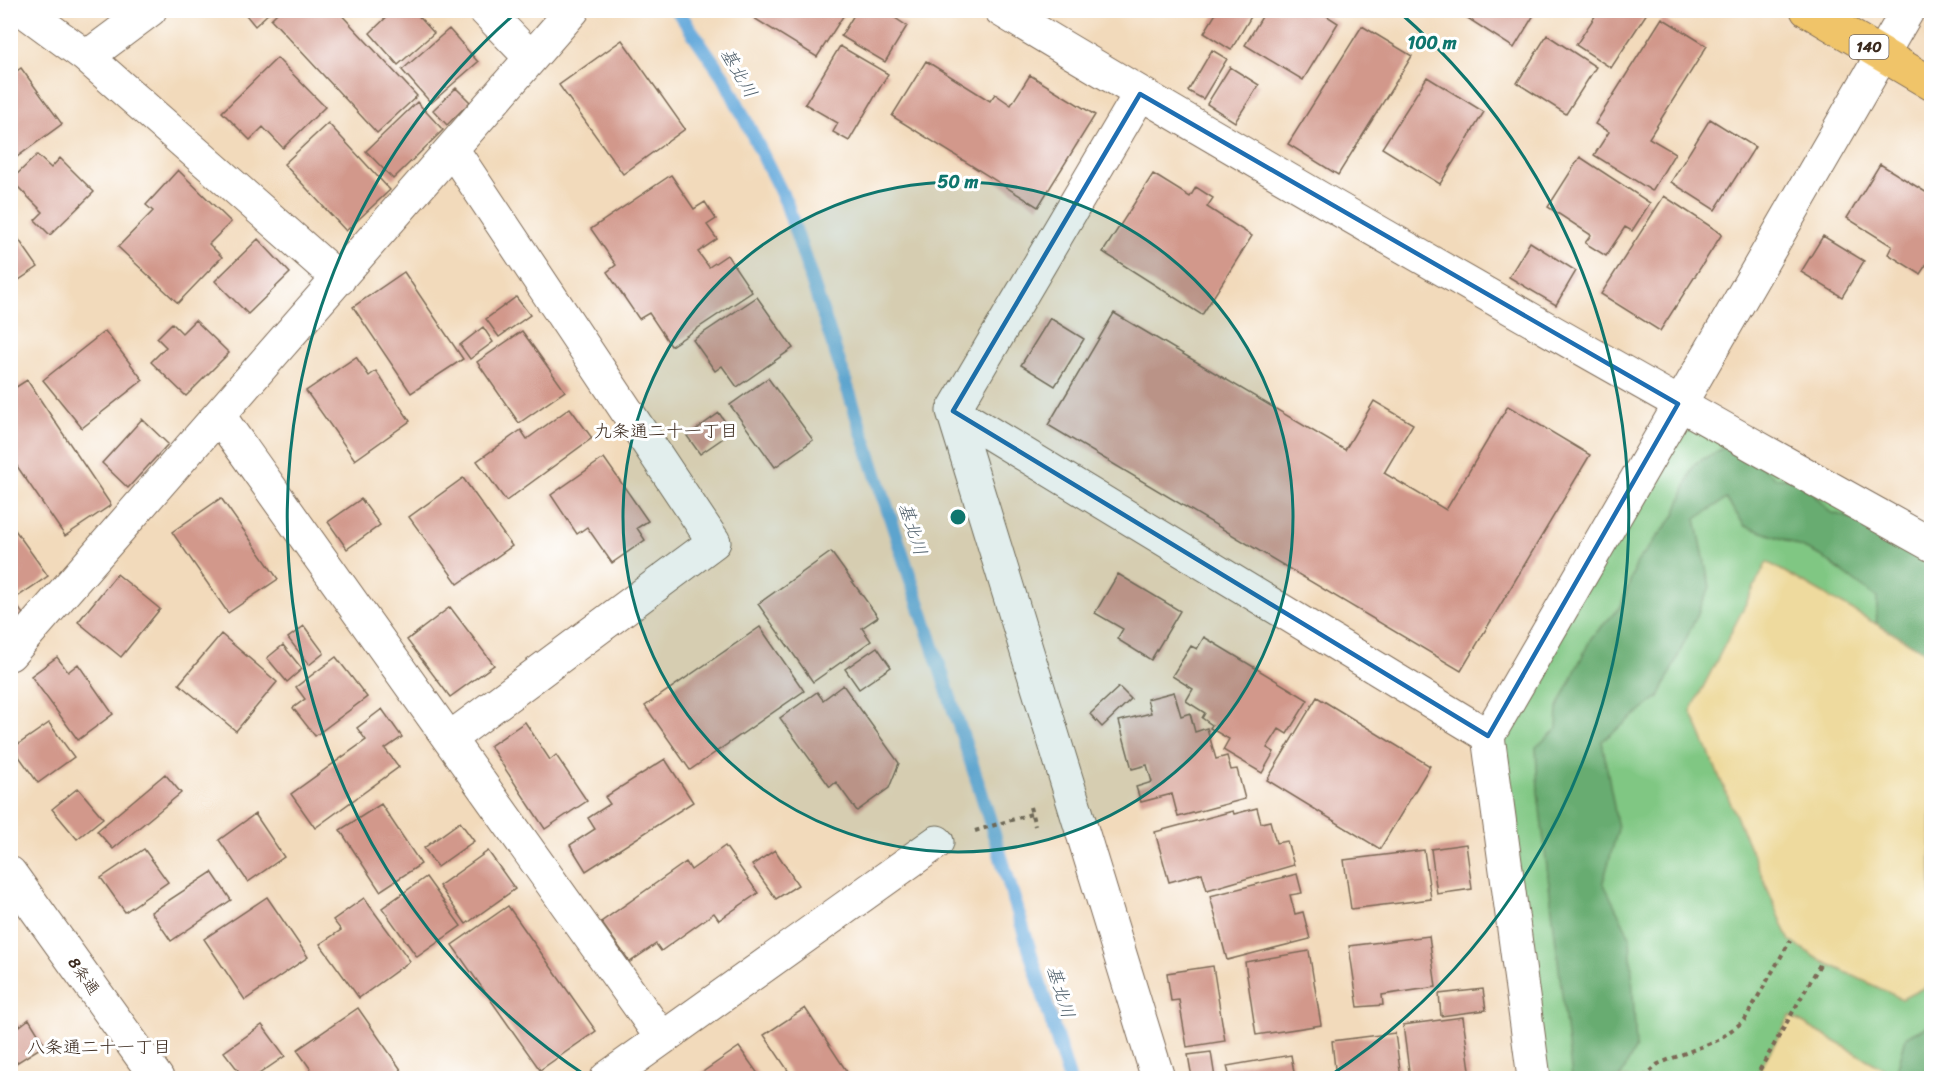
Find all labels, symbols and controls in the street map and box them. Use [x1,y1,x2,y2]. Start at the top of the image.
text: 100 m [1408,27,1457,59]
road number: 140 [1850,35,1888,59]
water label: 基北川 [712,42,766,104]
text: 50 m [938,166,979,198]
district label: 九条通二十一丁目 [594,415,738,447]
water label: 基北川 [889,498,937,560]
centre of rings [948,507,968,527]
street label: 8条通 [60,951,108,1001]
water label: 基北川 [1038,962,1084,1022]
district label: 八条通二十一丁目 [27,1031,171,1063]

